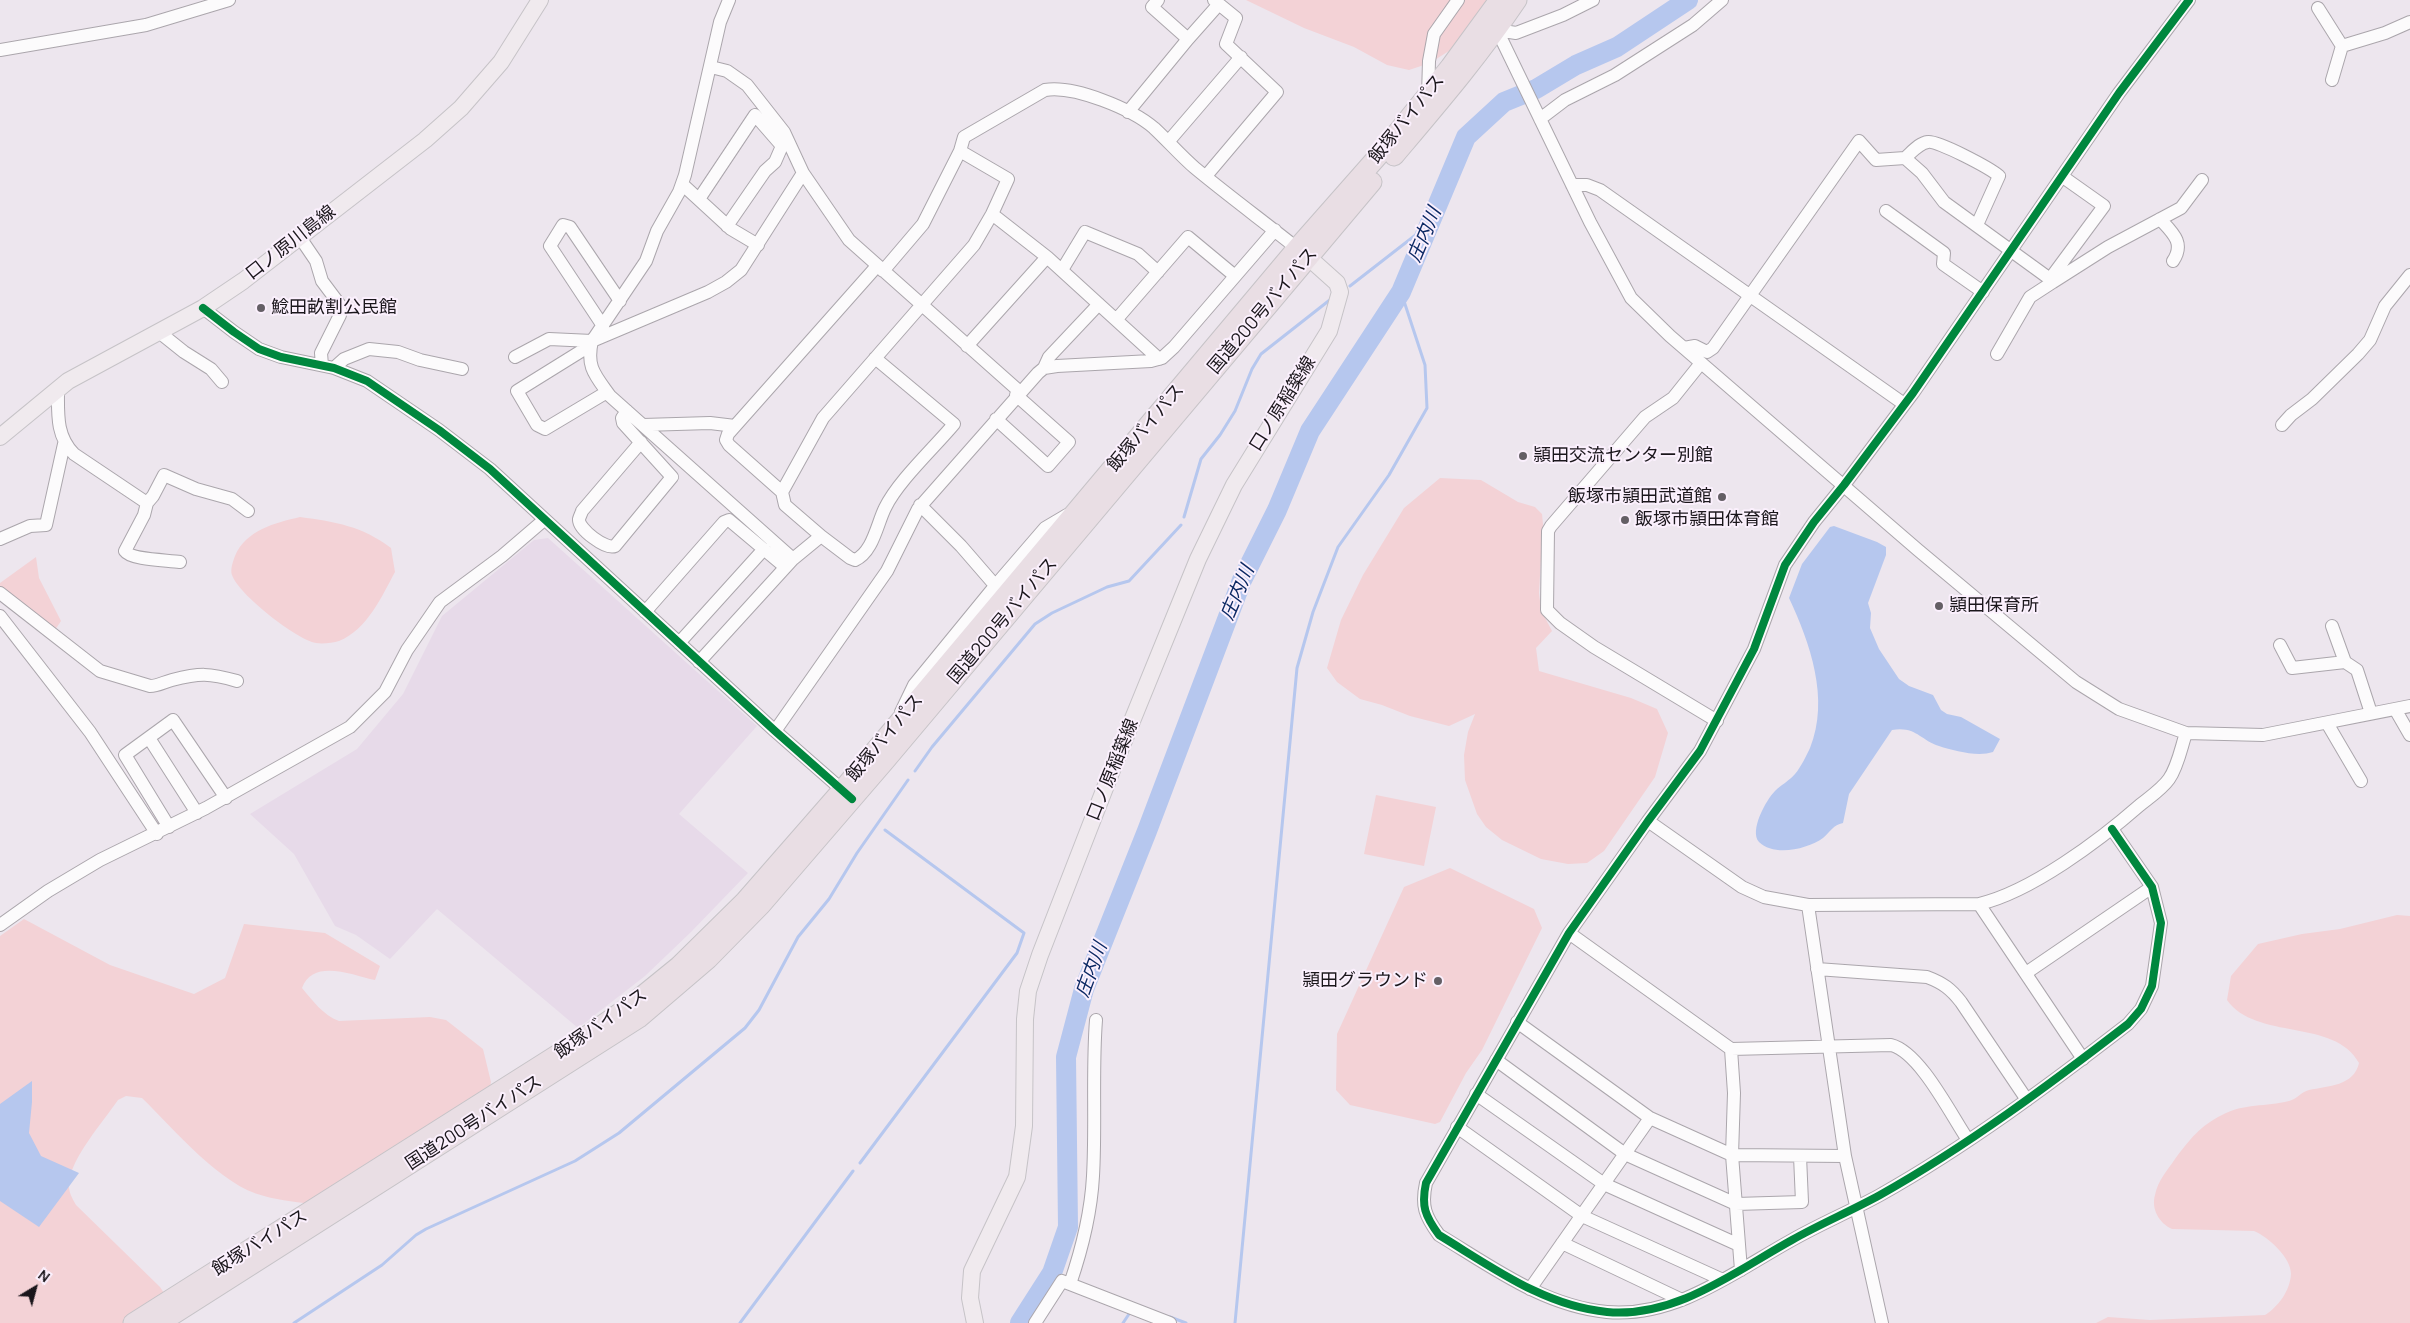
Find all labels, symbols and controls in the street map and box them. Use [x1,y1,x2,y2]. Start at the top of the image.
street label: 飯塚バイパス [1365,70,1449,168]
street label: 口ノ原川島線 [242,201,340,285]
water label: 庄内川 [1403,204,1447,266]
street label: 国道200号バイパス [1204,243,1322,379]
place label: 鯰田畝割公民館 [271,297,397,319]
marker: 鯰田畝割公民館 [255,302,267,314]
street label: 口ノ原稲築線 [1245,352,1321,456]
street label: 飯塚バイパス [1103,380,1189,476]
place label: 頴田交流センター別館 [1533,445,1713,467]
marker: 頴田交流センター別館 [1517,450,1529,462]
place label: 飯塚市頴田武道館 [1568,486,1712,508]
marker: 飯塚市頴田武道館 [1716,491,1728,503]
place label: 飯塚市頴田体育館 [1635,509,1779,531]
marker: 飯塚市頴田体育館 [1619,514,1631,526]
street label: 国道200号バイパス [944,553,1062,689]
water label: 庄内川 [1216,562,1260,624]
place label: 頴田保育所 [1949,595,2039,617]
marker: 頴田保育所 [1933,600,1945,612]
street label: 飯塚バイパス [842,690,928,786]
street label: 口ノ原稲築線 [1083,716,1143,824]
water label: 庄内川 [1072,939,1112,1001]
place label: 頴田グラウンド [1302,970,1428,992]
marker: 頴田グラウンド [1432,975,1444,987]
street label: 飯塚バイパス [551,984,651,1064]
street label: 国道200号バイパス [402,1071,546,1175]
street label: 飯塚バイパス [208,1205,312,1281]
north arrow [10,1263,60,1313]
text: N [35,1265,54,1286]

